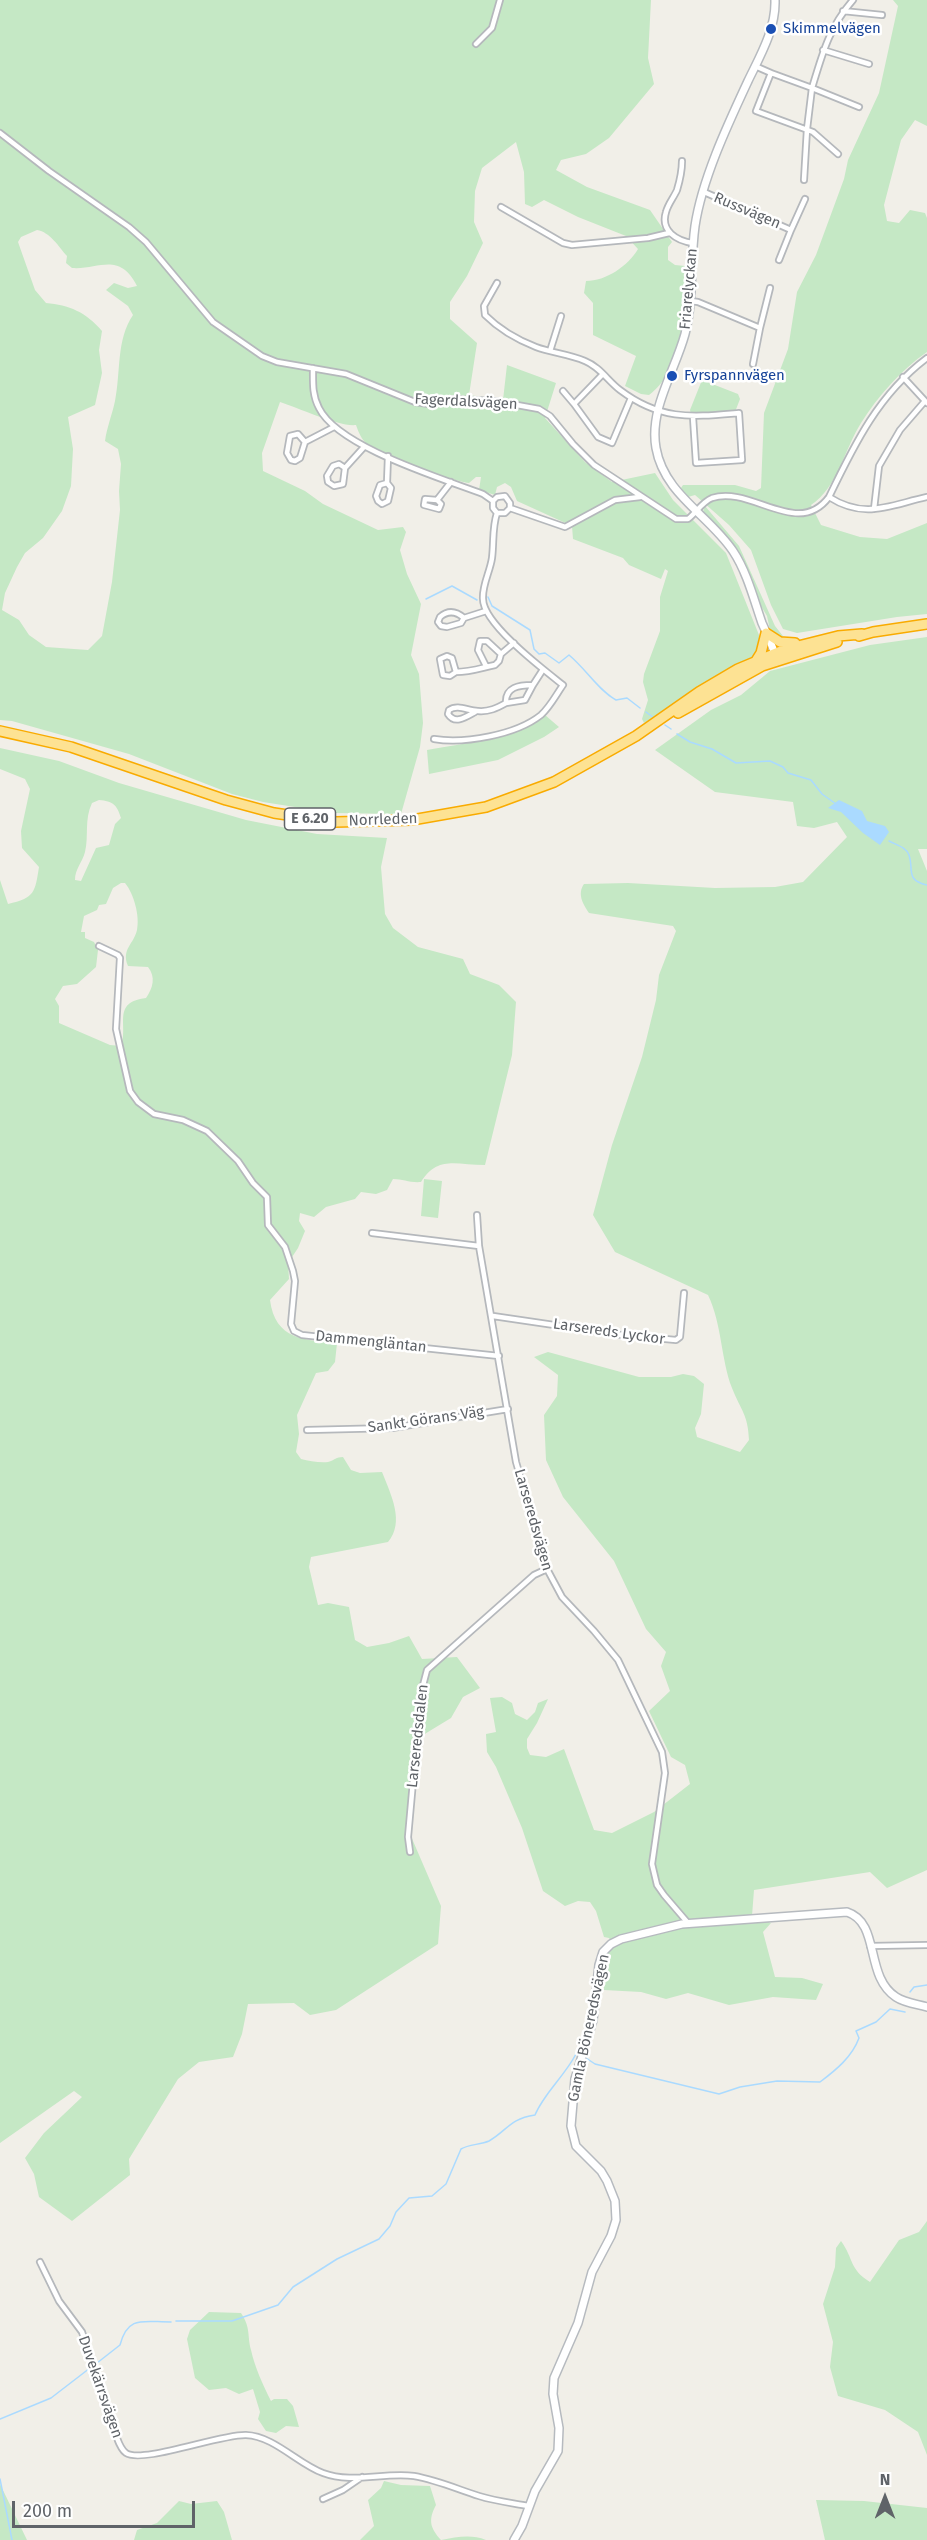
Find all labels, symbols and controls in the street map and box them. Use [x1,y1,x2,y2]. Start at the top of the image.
place label: Skimmelvägen [783,20,881,38]
marker: Skimmelvägen [764,22,778,36]
street label: Russvägen [711,189,783,233]
street label: Friarelyckan [676,248,702,330]
place label: Fyrspannvägen [684,367,785,385]
marker: Fyrspannvägen [665,369,679,383]
street label: Fagerdalsvägen [414,390,518,414]
road number: E 6.20 [284,808,336,830]
street label: Norrleden [348,810,418,830]
street label: Larsereds Lyckor [552,1315,666,1349]
street label: Dammengläntan [315,1327,427,1357]
street label: Sankt Görans Väg [367,1403,485,1437]
street label: Larseredsvägen [510,1467,556,1573]
street label: Larseredsdalen [404,1683,432,1789]
street label: Gamla Böneredsvägen [565,1952,613,2104]
street label: Duvekärrsvägen [74,2333,126,2441]
north arrow [855,2468,915,2528]
text: N [880,2470,890,2489]
scale bar [15,2489,198,2527]
text: 200 m [23,2500,72,2522]

